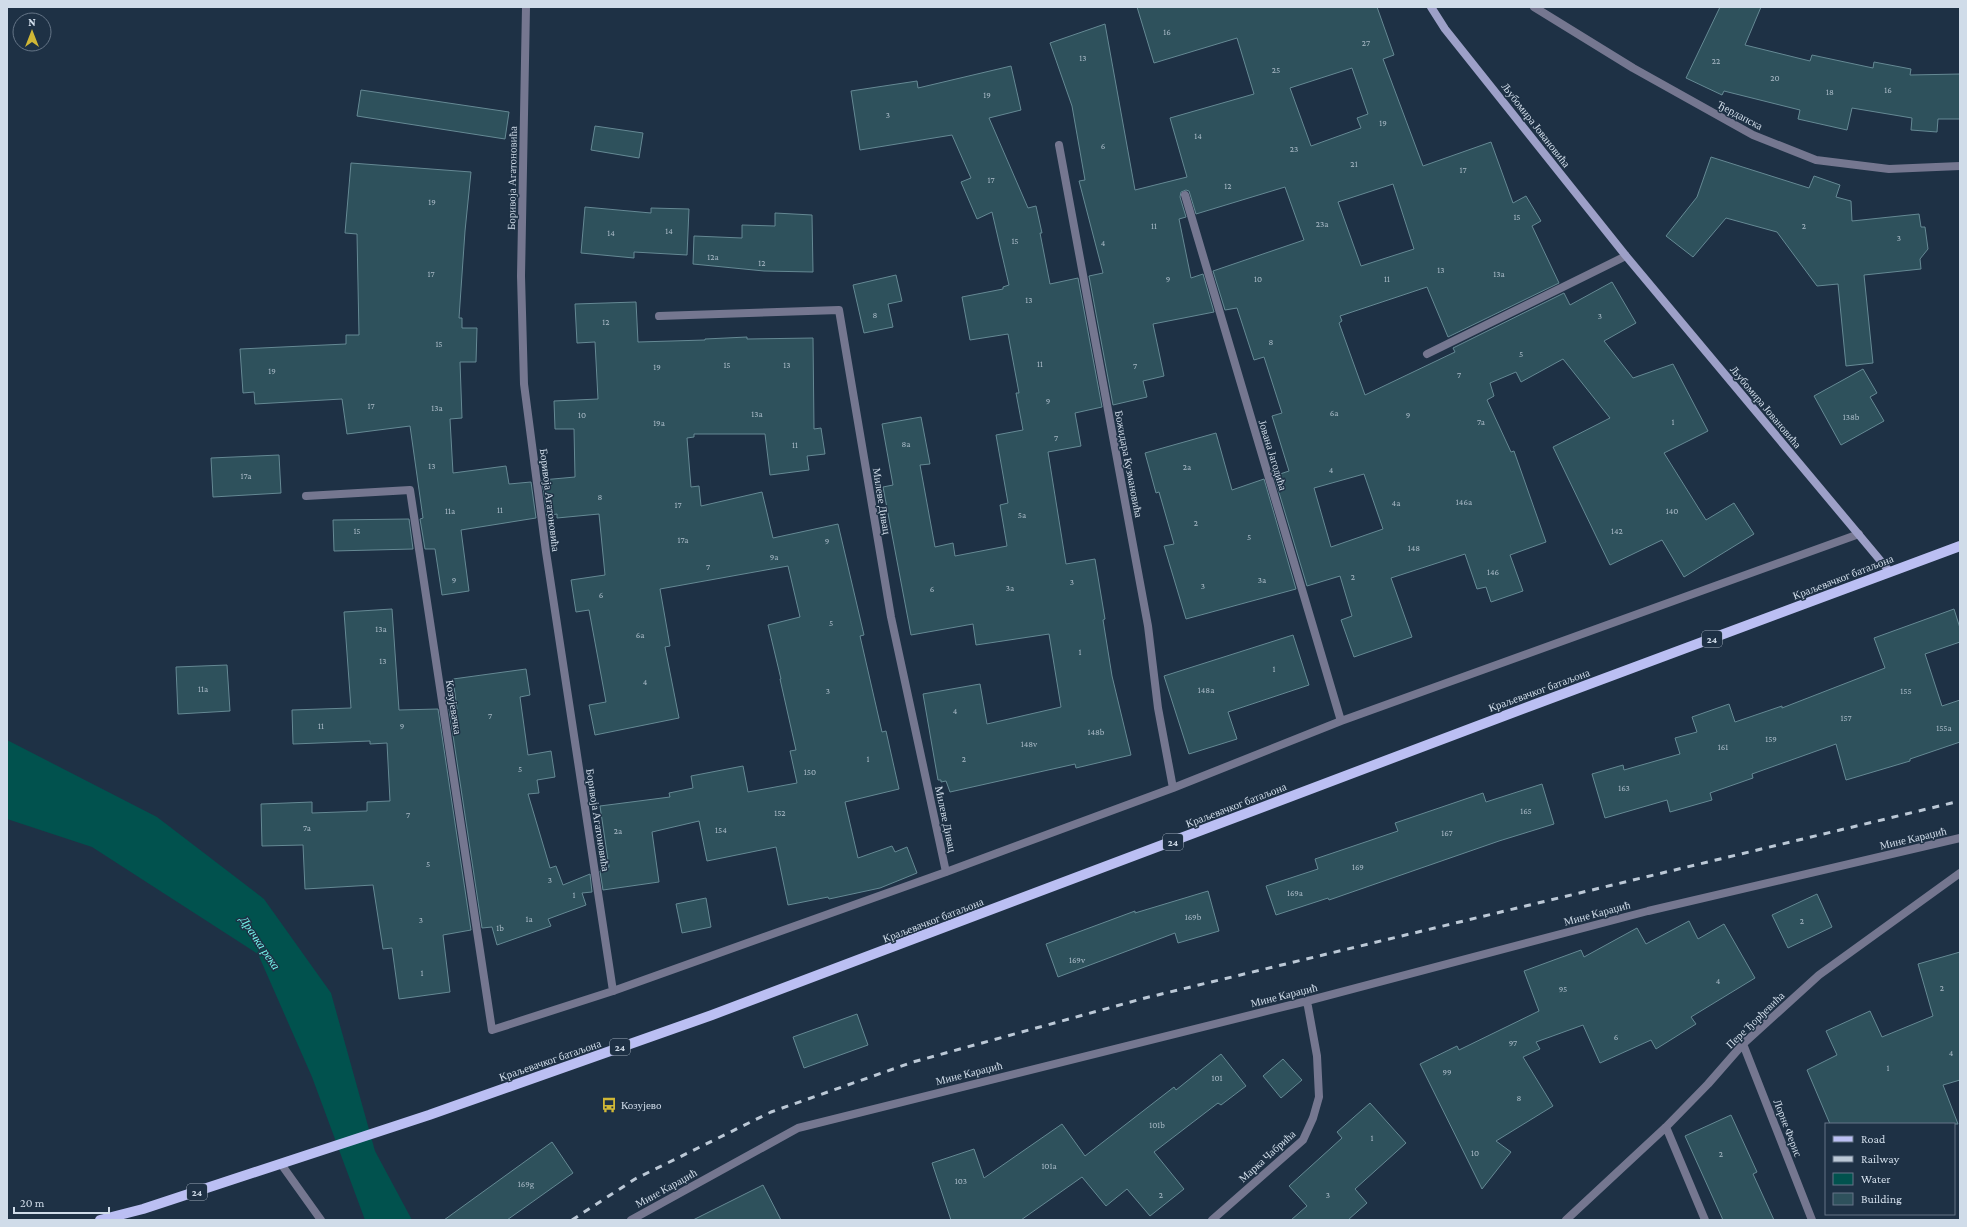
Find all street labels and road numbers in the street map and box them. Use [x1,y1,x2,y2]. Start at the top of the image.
street label: Љубомира Јовановића [1499,80,1573,170]
street label: Ђердапска [1715,98,1765,132]
street label: Боривоја Агатоновића [505,126,519,230]
street label: Љубомира Јовановића [1728,363,1804,451]
street label: Божидара Кузмановића [1113,409,1145,519]
street label: Јована Јагодића [1257,418,1289,492]
street label: Боривоја Агатоновића [538,448,562,552]
street label: Милеве Дивац [871,467,893,535]
street label: Краљевачког батаљона [1791,552,1895,602]
road number: 24 [1702,631,1722,647]
street label: Краљевачког батаљона [1487,666,1591,714]
street label: Козујевачка [444,679,464,735]
street label: Боривоја Агатоновића [584,768,612,872]
street label: Краљевачког батаљона [1184,780,1288,830]
street label: Милеве Дивац [933,785,959,853]
street label: Мине Караџић [1878,824,1948,852]
road number: 24 [1163,834,1183,850]
street label: Краљевачког батаљона [881,895,985,945]
street label: Мине Караџић [1562,898,1632,928]
street label: Мине Караџић [1249,981,1319,1009]
street label: Пере Ђорђевића [1723,989,1787,1051]
street label: Краљевачког батаљона [498,1037,603,1083]
road number: 24 [610,1039,630,1055]
street label: Мине Караџић [934,1059,1004,1087]
street label: Лорне Ферис [1771,1097,1805,1159]
street label: Марка Чабрића [1236,1127,1298,1184]
street label: Мине Караџић [633,1166,699,1210]
road number: 24 [187,1184,207,1200]

